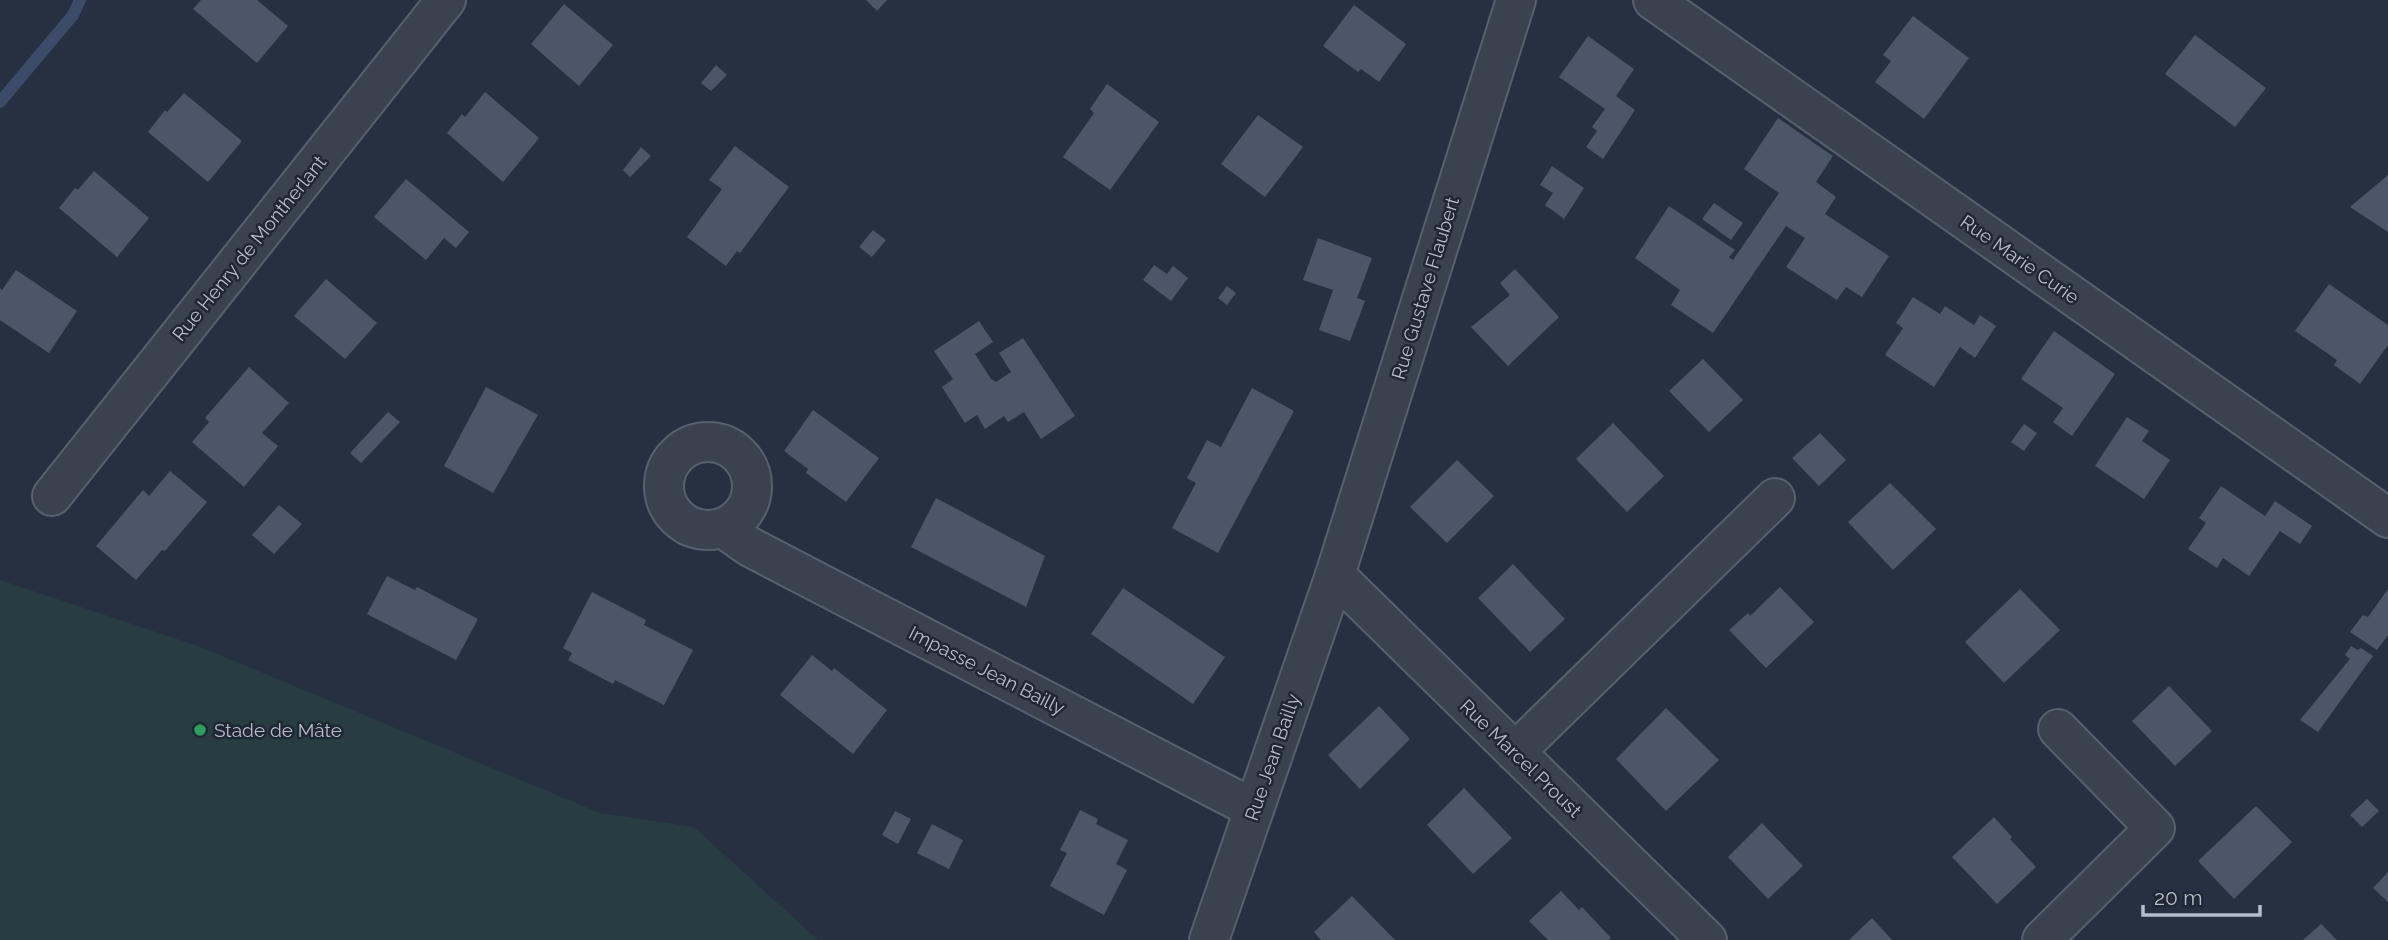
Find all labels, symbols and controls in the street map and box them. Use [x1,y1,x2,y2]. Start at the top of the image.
street label: Rue Henry de Montherlant [168,151,331,345]
street label: Rue Gustave Flaubert [1387,193,1463,382]
street label: Rue Marie Curie [1957,210,2083,308]
street label: Impasse Jean Bailly [905,621,1069,719]
street label: Rue Jean Bailly [1240,691,1304,823]
street label: Rue Marcel Proust [1456,694,1587,822]
place label: Stade de Mâte [214,719,342,741]
marker: Stade de Mâte [192,722,208,738]
scale bar [2143,874,2260,918]
text: 20 m [2154,885,2202,910]

